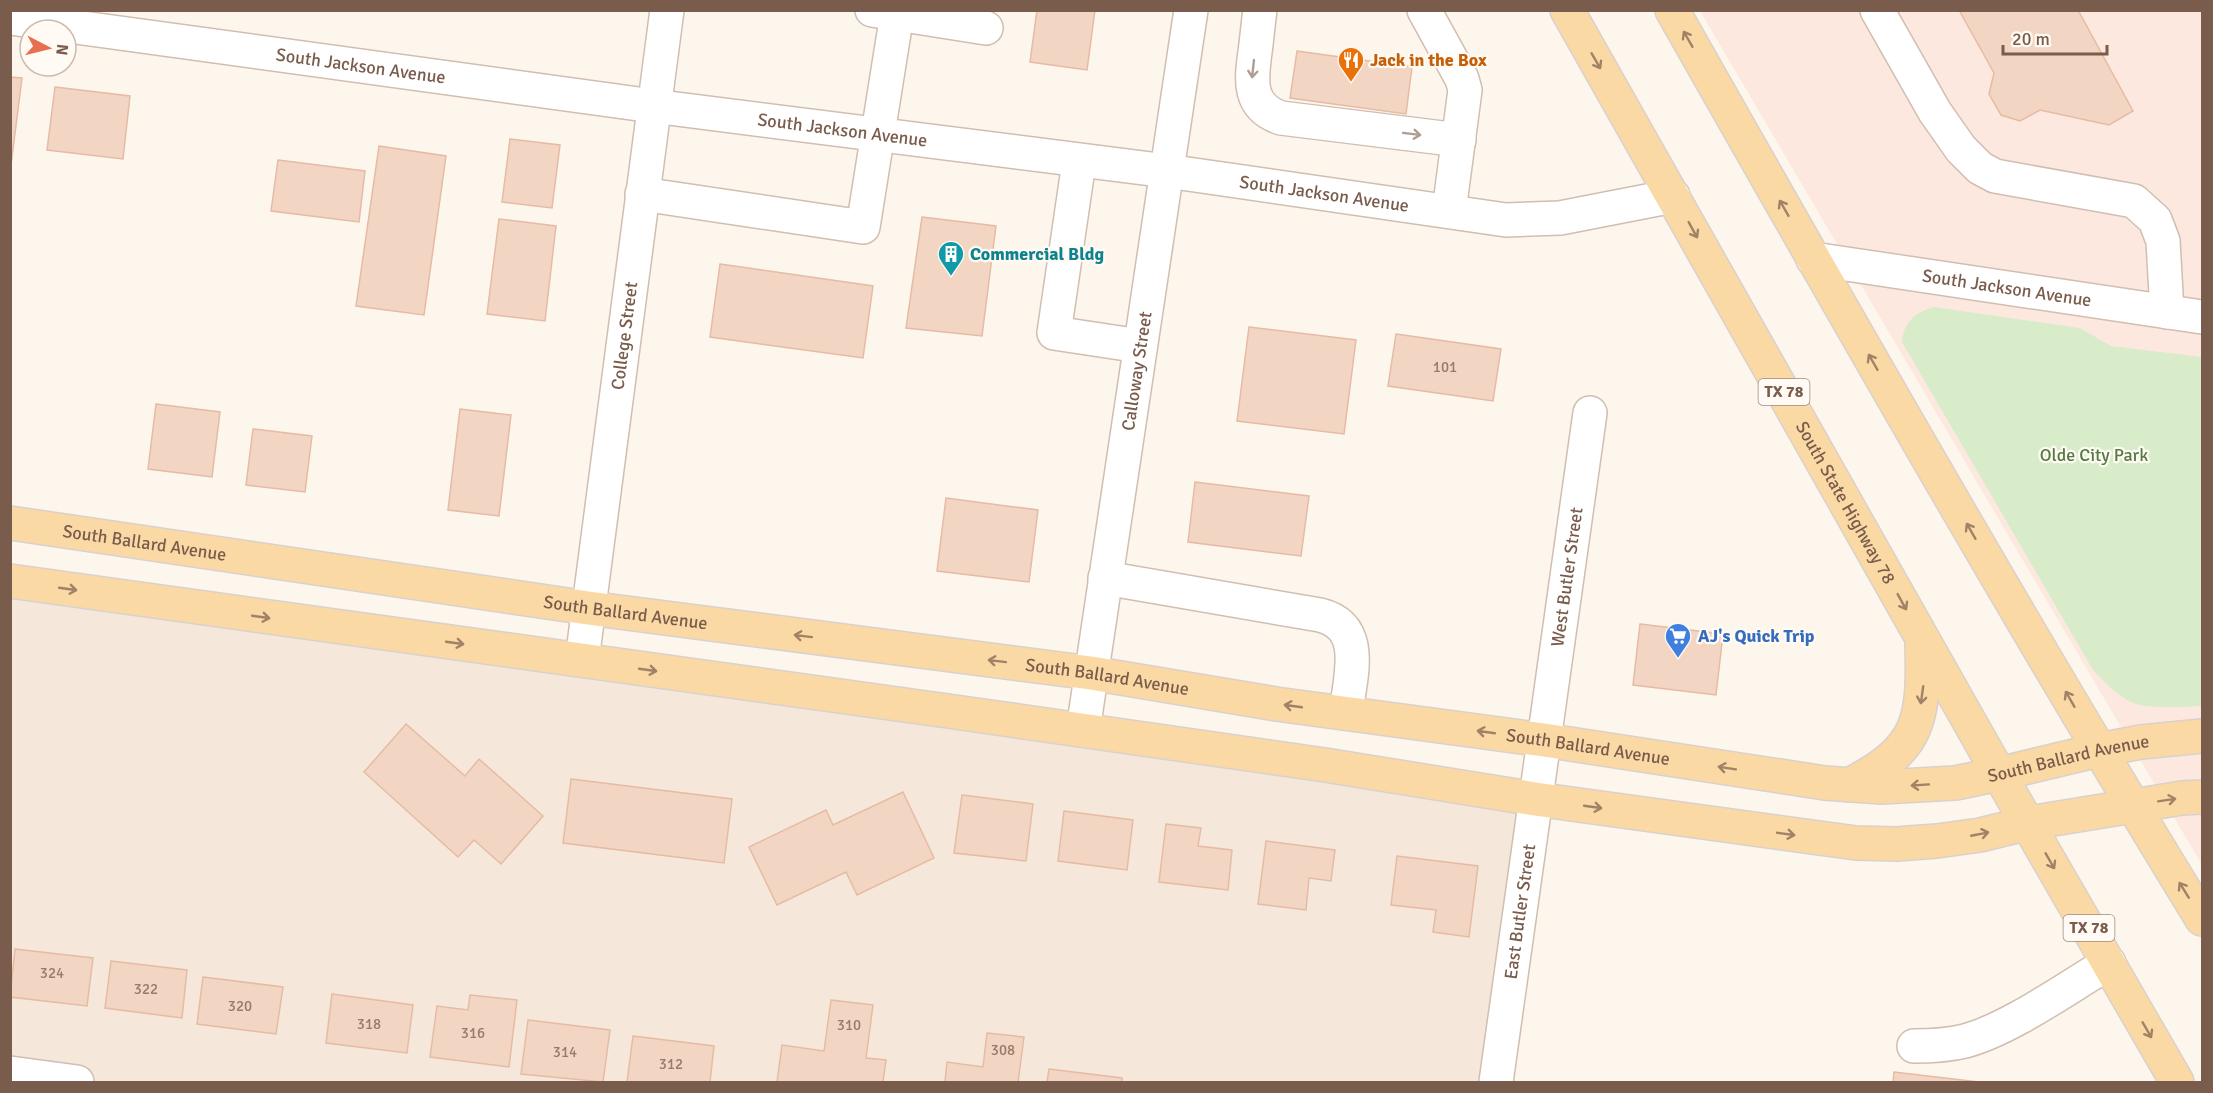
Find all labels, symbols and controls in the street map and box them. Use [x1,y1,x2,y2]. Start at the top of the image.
north arrow [18,18,78,78]
scale bar [2003,18,2106,56]
text: 20 m [2012,28,2050,50]
one-way arrow [1682,31,1694,48]
text: N [51,43,72,56]
street label: South Jackson Avenue [275,44,447,88]
restaurant icon: Jack in the Box [1336,45,1366,83]
place label: Jack in the Box [1370,49,1487,71]
one-way arrow [1590,52,1602,69]
one-way arrow [1247,58,1258,78]
street label: South Jackson Avenue [756,108,929,152]
one-way arrow [1401,129,1421,140]
street label: South Jackson Avenue [1238,171,1410,217]
one-way arrow [1778,200,1790,217]
one-way arrow [1688,221,1699,239]
building icon: Commercial Bldg [936,239,966,277]
place label: Commercial Bldg [970,243,1104,265]
street label: South Jackson Avenue [1921,264,2093,311]
street label: College Street [606,280,642,391]
street label: Calloway Street [1117,310,1157,432]
one-way arrow [1867,354,1879,371]
house number: 101 [1433,358,1457,376]
road number: TX 78 [1758,379,1810,405]
street label: South State Highway 78 [1791,417,1900,588]
park label: Olde City Park [2040,444,2148,466]
street label: West Butler Street [1546,506,1588,648]
street label: South Ballard Avenue [61,520,228,566]
one-way arrow [1965,523,1977,540]
one-way arrow [58,584,78,595]
street label: South Ballard Avenue [542,591,709,634]
one-way arrow [1897,592,1908,610]
one-way arrow [251,611,271,622]
supermarket icon: AJ's Quick Trip [1663,621,1693,659]
place label: AJ's Quick Trip [1698,625,1815,647]
one-way arrow [794,630,814,641]
one-way arrow [444,638,464,649]
street label: South Ballard Avenue [1024,654,1191,700]
one-way arrow [987,655,1007,666]
one-way arrow [637,664,657,675]
one-way arrow [1916,685,1927,705]
one-way arrow [2063,691,2075,708]
one-way arrow [1284,700,1303,711]
street label: South Ballard Avenue [1505,724,1671,770]
one-way arrow [1477,726,1497,737]
street label: South Ballard Avenue [1986,730,2150,787]
one-way arrow [1717,762,1737,773]
one-way arrow [1911,780,1931,791]
one-way arrow [2157,795,2177,806]
one-way arrow [1583,802,1603,813]
one-way arrow [1776,828,1796,839]
one-way arrow [1970,828,1989,839]
street label: East Butler Street [1500,843,1540,981]
one-way arrow [2045,852,2057,869]
one-way arrow [2178,882,2190,899]
road number: TX 78 [2064,915,2114,941]
house number: 324 [40,964,64,982]
house number: 322 [134,980,158,998]
house number: 320 [228,997,252,1015]
house number: 318 [357,1015,381,1033]
house number: 310 [837,1016,861,1034]
one-way arrow [2141,1021,2153,1038]
house number: 316 [461,1024,485,1042]
house number: 308 [991,1041,1015,1059]
house number: 314 [553,1043,577,1061]
house number: 312 [659,1055,683,1073]

